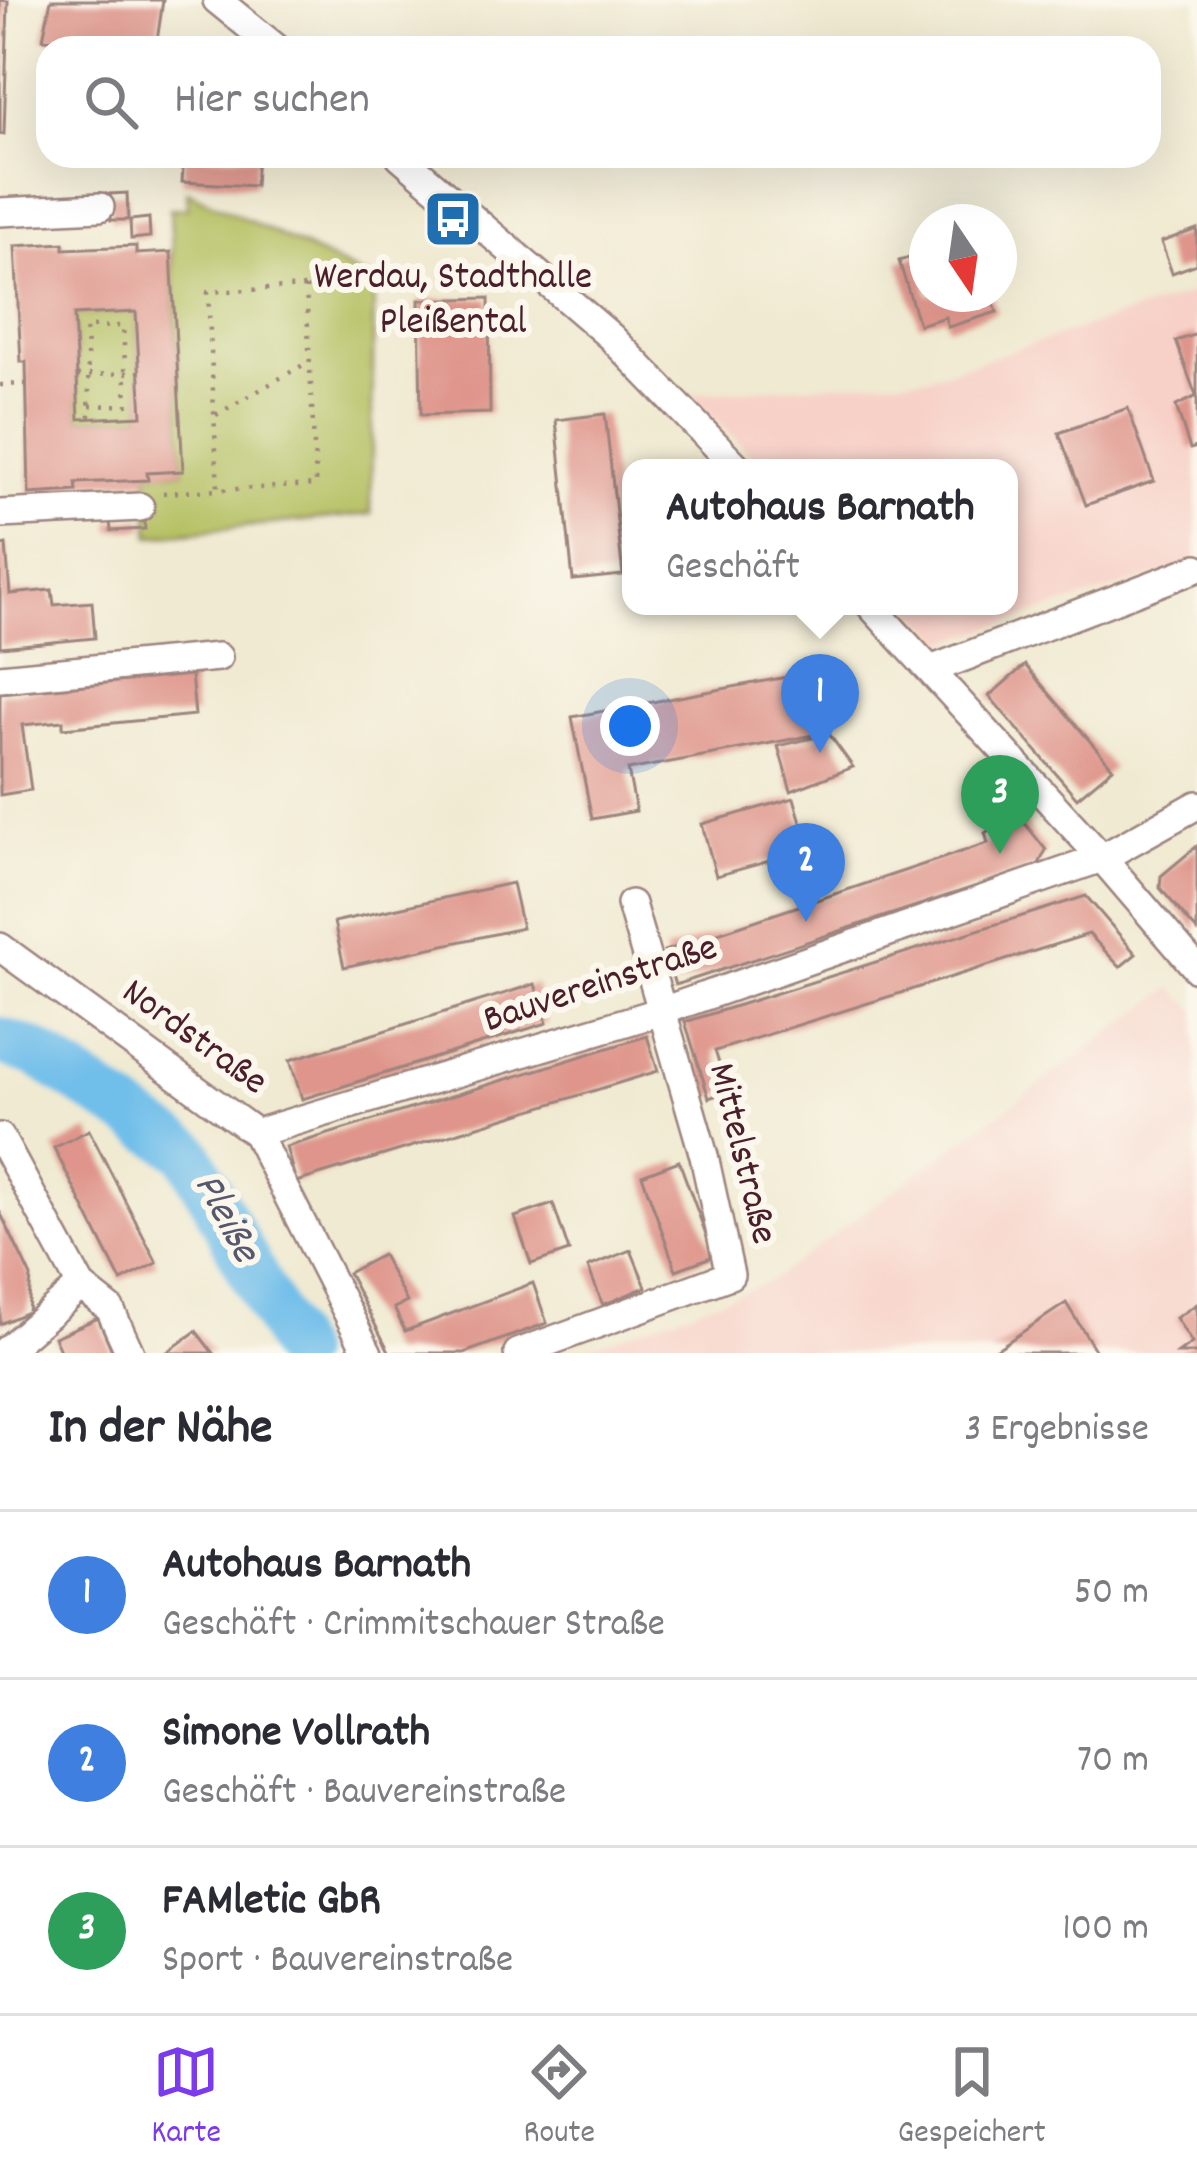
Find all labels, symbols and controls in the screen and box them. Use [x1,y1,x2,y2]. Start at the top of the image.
search box [36,36,1161,168]
icon: search [78,69,144,135]
text: Hier suchen [174,70,370,134]
bus stop icon: Werdau, Stadthalle Pleißental [422,188,484,250]
north arrow [909,204,1017,312]
place label: Werdau, Stadthalle Pleißental [314,252,592,352]
popup [622,459,1018,615]
text: Autohaus Barnath [665,478,975,542]
text: Geschäft [665,542,800,597]
pin: 1 [781,654,859,753]
your location [600,696,660,756]
pin: 3 [961,755,1039,854]
pin: 2 [767,823,845,922]
street label: Bauvereinstraße [477,922,725,1050]
street label: Nordstraße [109,967,277,1111]
street label: Mittelstraße [691,1058,789,1250]
water label: Pleiße [176,1164,274,1277]
text: In der Nähe [48,1395,272,1467]
text: 3 Ergebnisse [964,1404,1149,1459]
text: Autohaus Barnath [162,1535,471,1599]
text: 1 [83,1567,91,1622]
text: 50 m [1074,1567,1149,1622]
text: Geschäft · Crimmitschauer Straße [162,1599,665,1654]
text: Simone Vollrath [162,1703,430,1767]
text: 2 [78,1735,96,1790]
text: 70 m [1077,1735,1149,1790]
text: Geschäft · Bauvereinstraße [162,1767,566,1822]
text: FAMletic GbR [162,1871,381,1935]
text: 3 [78,1903,96,1958]
text: 100 m [1062,1903,1149,1958]
text: Sport · Bauvereinstraße [162,1935,513,1990]
tab: Karte [151,2039,221,2158]
tab: Route [523,2039,595,2158]
tab: Gespeichert [898,2039,1046,2158]

